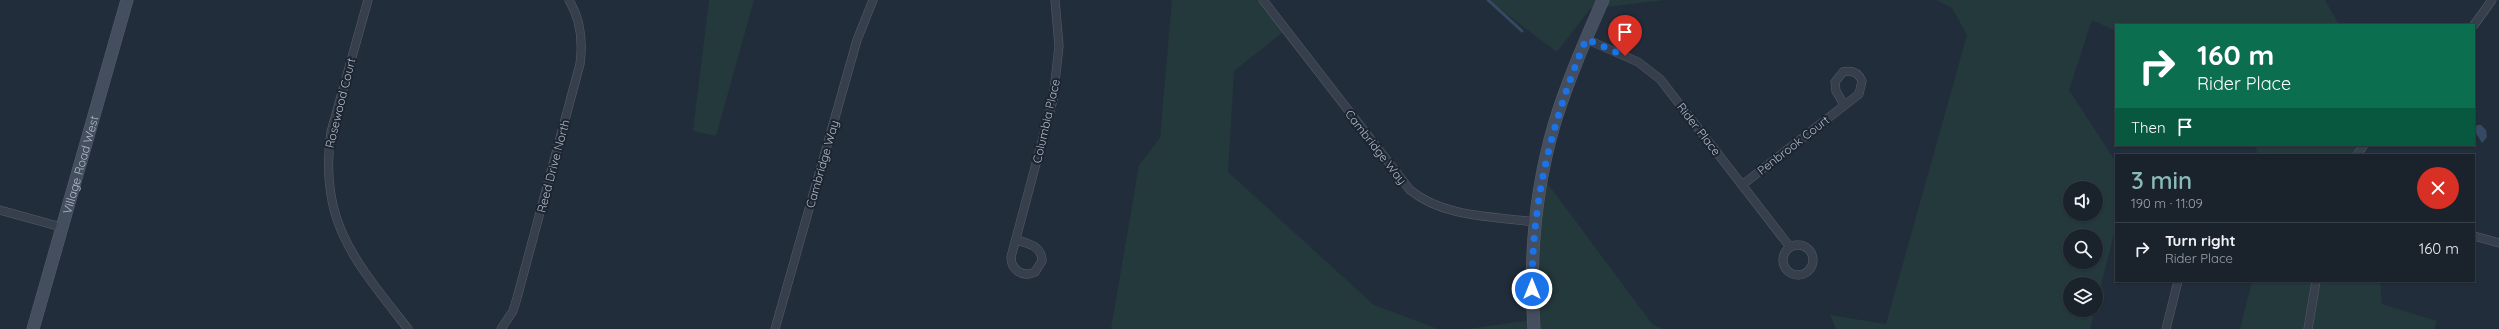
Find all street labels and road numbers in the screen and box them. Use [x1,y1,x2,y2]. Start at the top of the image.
street label: Rosewood Court [322,56,358,150]
street label: Columbia Place [1029,77,1063,165]
street label: Rider Place [1674,100,1724,159]
street label: Cambridge Way [1342,107,1410,187]
street label: Penbrook Court [1754,112,1832,178]
street label: Village Road West [59,114,101,216]
street label: Reed Drive North [533,118,573,214]
street label: Cambridge Way [802,118,842,210]

